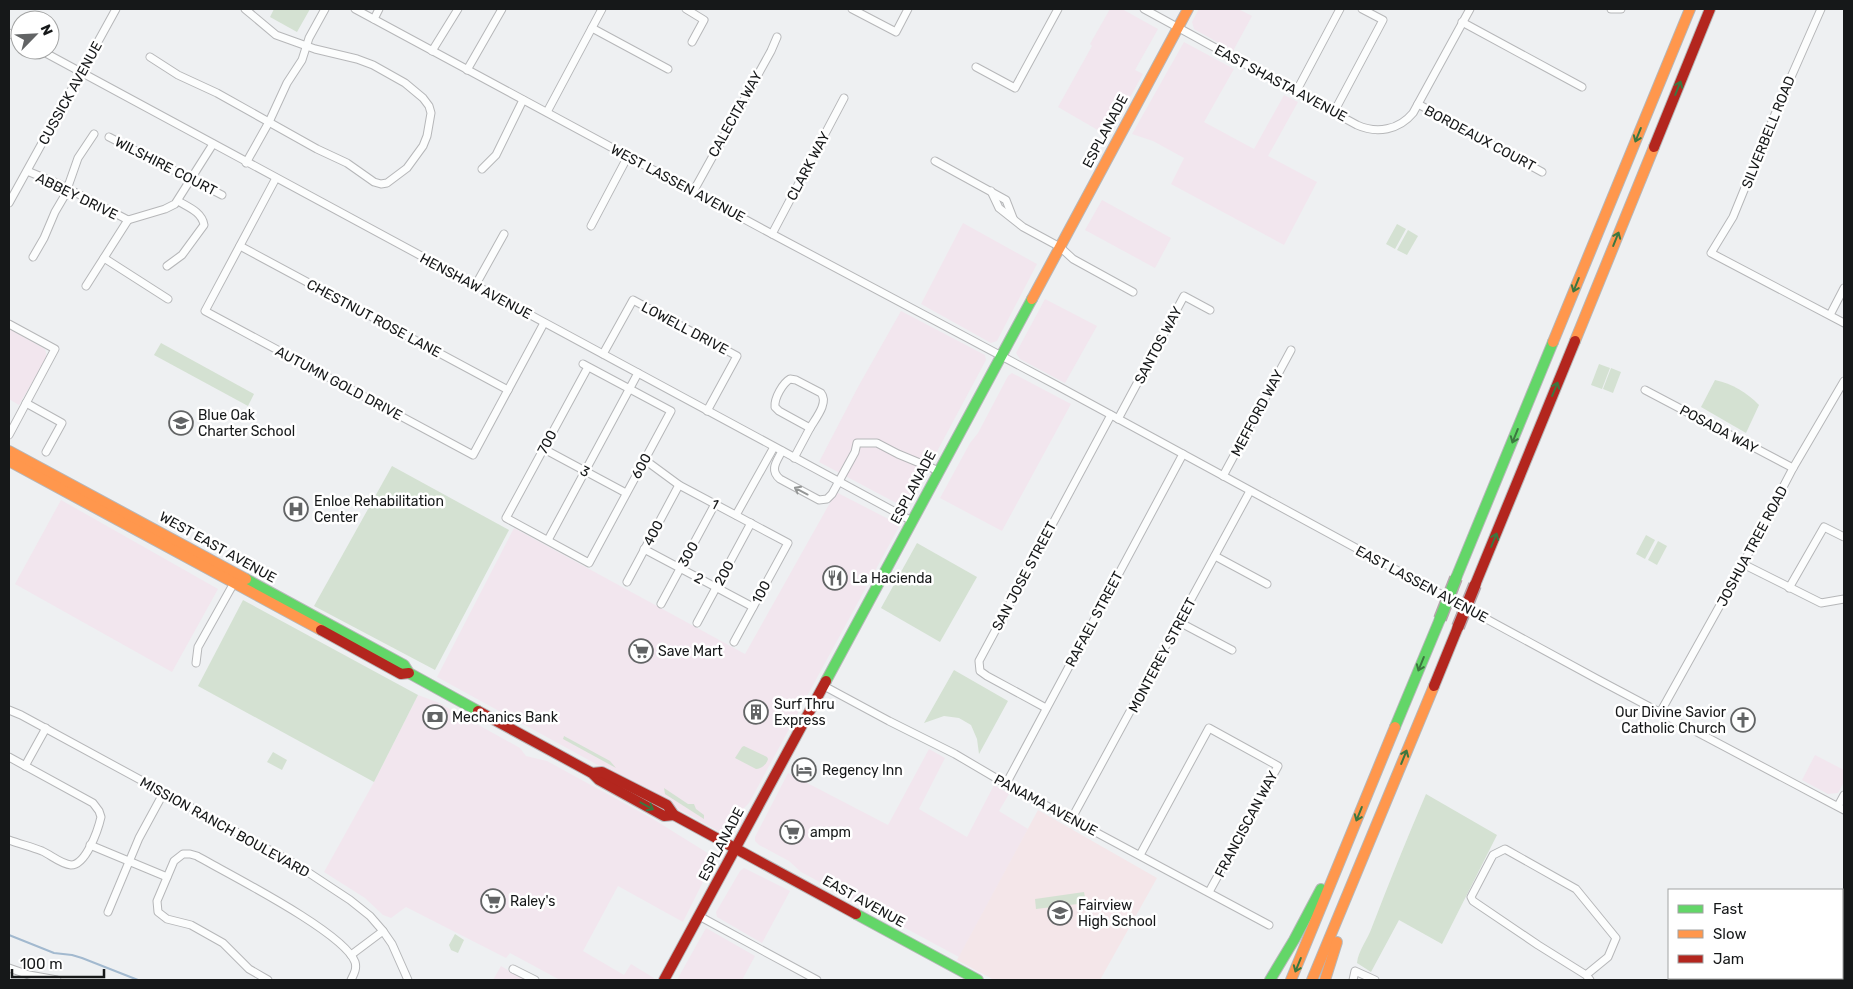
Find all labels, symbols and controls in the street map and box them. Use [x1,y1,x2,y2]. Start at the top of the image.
north arrow [10,10,60,60]
text: N [37,22,56,38]
street label: CUSSICK AVENUE [35,39,106,148]
street label: EAST SHASTA AVENUE [1212,41,1350,126]
street label: CALECITA WAY [705,68,766,160]
street label: SILVERBELL ROAD [1738,73,1799,191]
one-way arrow [1673,81,1683,96]
street label: ESPLANADE [1079,92,1132,171]
street label: BORDEAUX COURT [1421,102,1538,175]
one-way arrow [1633,127,1642,142]
street label: CLARK WAY [783,129,834,204]
street label: WILSHIRE COURT [112,133,220,200]
street label: WEST LASSEN AVENUE [608,141,748,226]
street label: ABBEY DRIVE [33,169,120,224]
one-way arrow [1612,232,1622,247]
street label: HENSHAW AVENUE [417,250,535,323]
street label: CHESTNUT ROSE LANE [304,276,444,361]
one-way arrow [1571,277,1581,292]
street label: LOWELL DRIVE [638,298,731,358]
street label: SANTOS WAY [1131,304,1186,387]
street label: AUTUMN GOLD DRIVE [272,343,405,424]
street label: MEFFORD WAY [1227,367,1287,459]
one-way arrow [1551,382,1560,397]
street label: POSADA WAY [1677,402,1761,457]
place label: Blue Oak Charter School [198,407,295,440]
school or university icon: Blue Oak Charter School [168,410,194,436]
street label: 700 [534,427,561,457]
one-way arrow [1509,428,1519,443]
street label: ESPLANADE [887,448,940,527]
street label: 600 [628,451,655,482]
street label: 3 [577,462,592,481]
street label: JOSHUA TREE ROAD [1713,483,1791,609]
one-way arrow [794,486,809,496]
place label: Enloe Rehabilitation Center [314,493,444,526]
hospital icon: Enloe Rehabilitation Center [283,496,309,522]
street label: 1 [708,496,721,513]
street label: WEST EAST AVENUE [156,508,279,587]
street label: 400 [640,517,667,549]
street label: SAN JOSE STREET [989,519,1060,634]
one-way arrow [1490,532,1499,547]
street label: 300 [675,539,702,570]
street label: EAST LASSEN AVENUE [1353,542,1491,627]
street label: 200 [711,558,738,589]
restaurant icon: La Hacienda [822,565,848,591]
street label: RAFAEL STREET [1062,568,1127,670]
street label: 2 [691,569,706,588]
place label: La Hacienda [852,570,932,587]
street label: 100 [748,578,775,607]
street label: MONTEREY STREET [1125,595,1200,716]
supermarket icon: Save Mart [628,638,654,664]
place label: Save Mart [658,643,723,660]
one-way arrow [1416,656,1425,671]
place label: Surf Thru Express [774,696,835,729]
building icon: Surf Thru Express [743,699,769,725]
bank icon: Mechanics Bank [422,704,448,730]
place label: Our Divine Savior Catholic Church [1615,704,1727,737]
church icon: Our Divine Savior Catholic Church [1730,707,1756,733]
place label: Mechanics Bank [452,709,559,726]
one-way arrow [1400,750,1410,765]
hotel icon: Regency Inn [791,757,817,783]
place label: Regency Inn [822,762,903,779]
street label: FRANCISCAN WAY [1211,768,1282,880]
street label: PANAMA AVENUE [991,771,1100,840]
street label: MISSION RANCH BOULEVARD [137,774,313,881]
one-way arrow [639,801,654,811]
street label: ESPLANADE [695,805,748,884]
one-way arrow [1354,806,1363,821]
supermarket icon: ampm [779,819,805,845]
place label: ampm [810,824,851,841]
street label: EAST AVENUE [820,872,908,931]
supermarket icon: Raley's [480,888,506,914]
legend [1668,889,1843,979]
place label: Raley's [510,893,556,910]
place label: Fairview High School [1078,897,1156,930]
school or university icon: Fairview High School [1047,900,1073,926]
text: Fast [1713,900,1743,918]
text: Slow [1713,925,1746,943]
scale bar [12,946,105,978]
text: Jam [1713,950,1744,968]
text: 100 m [20,955,62,973]
one-way arrow [1292,957,1302,972]

